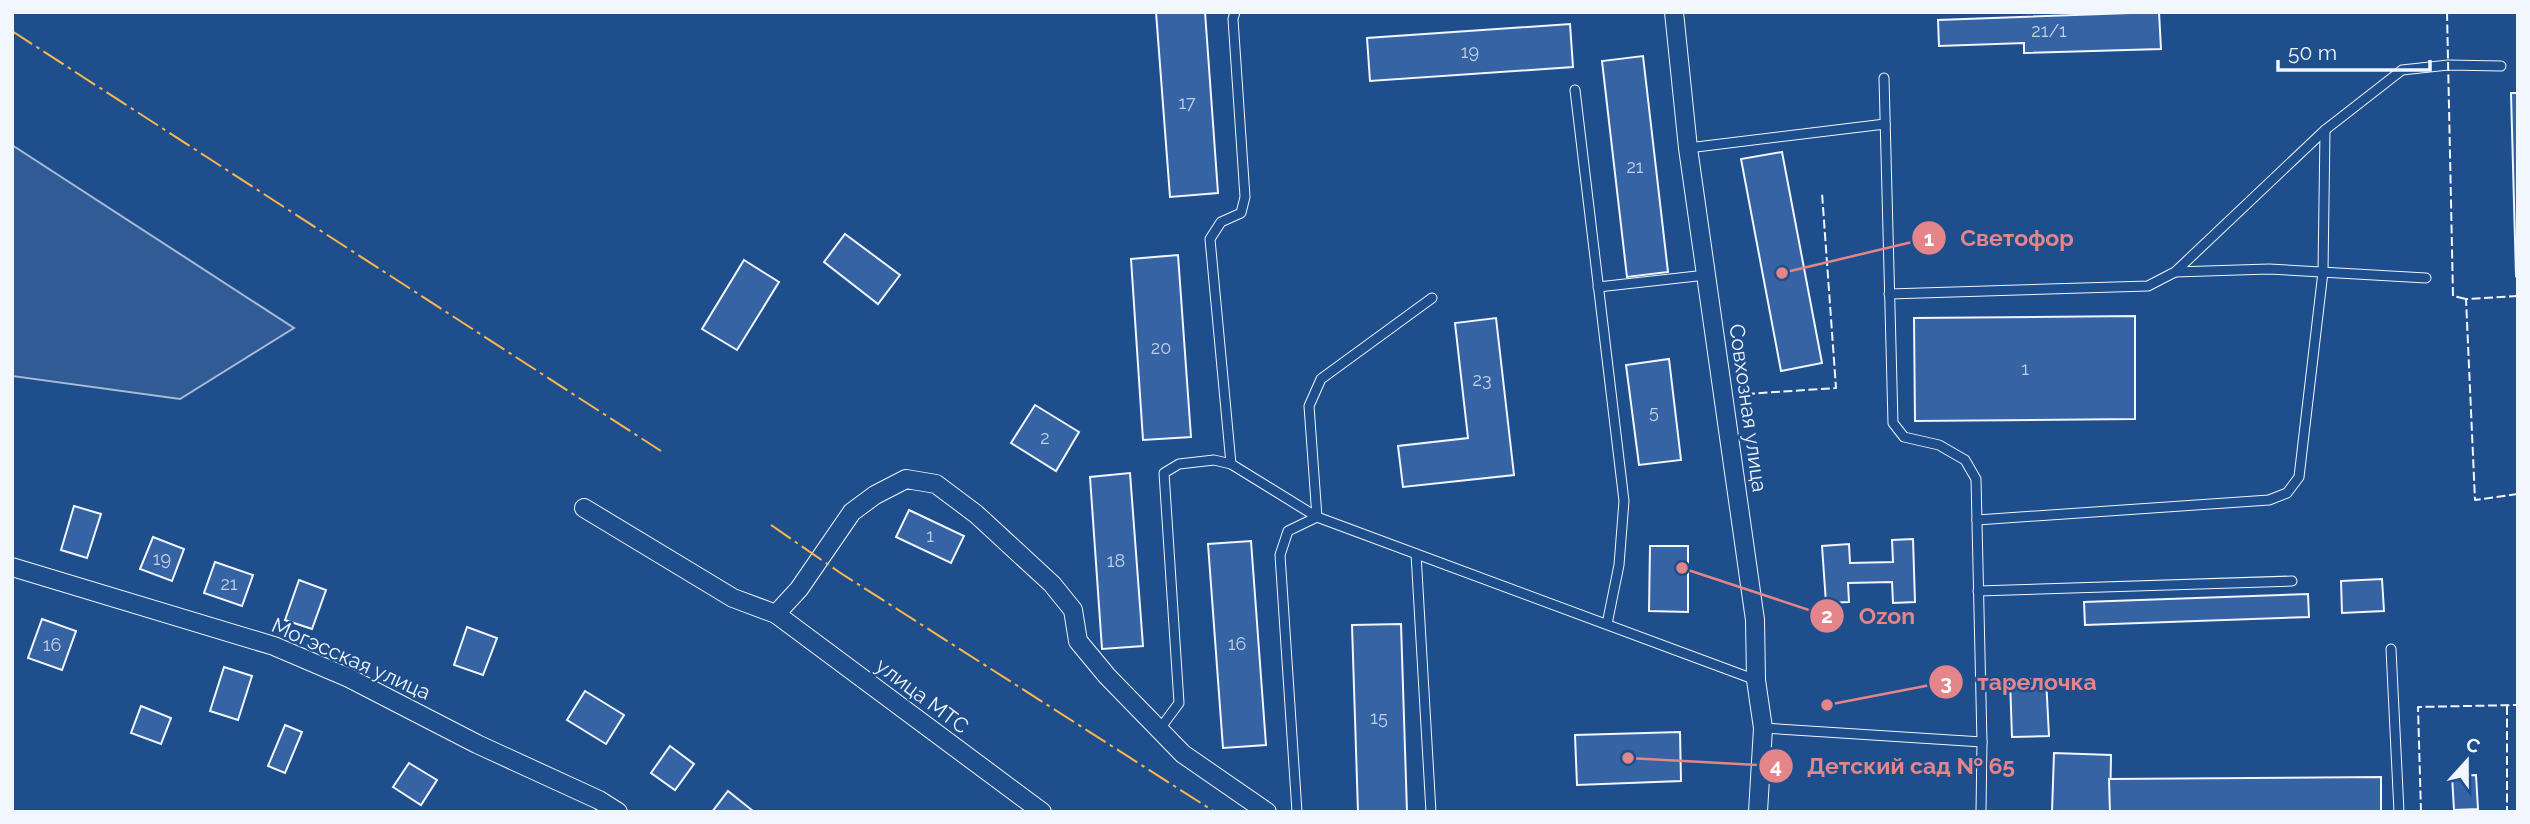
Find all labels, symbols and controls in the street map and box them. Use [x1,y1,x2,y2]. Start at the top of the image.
house number: 21/1 [2031,20,2067,41]
scale bar [2278,28,2430,72]
text: 50 m [2288,40,2337,65]
house number: 19 [1461,41,1479,62]
house number: 17 [1178,92,1196,113]
house number: 21 [1626,156,1644,177]
callout: Светофор [1911,216,2088,260]
text: Светофор [1960,224,2074,251]
text: 1 [1924,226,1934,251]
street label: Совхозная улица [1724,322,1773,494]
house number: 20 [1151,337,1171,358]
house number: 1 [2021,358,2029,379]
house number: 23 [1473,369,1492,390]
house number: 5 [1649,401,1659,422]
house number: 2 [1040,427,1050,448]
house number: 1 [926,525,934,546]
house number: 19 [153,548,171,569]
house number: 18 [1107,550,1125,571]
house number: 21 [220,573,238,594]
callout: Ozon [1810,594,1929,638]
text: Ozon [1859,602,1915,629]
text: 2 [1821,603,1833,628]
street label: Могэсская улица [268,612,435,705]
house number: 16 [1228,633,1246,654]
house number: 16 [43,634,61,655]
street label: улица МТС [871,653,974,739]
callout: тарелочка [1929,660,2111,704]
text: тарелочка [1977,668,2097,695]
text: 3 [1940,670,1952,695]
house number: 15 [1370,707,1388,728]
north arrow [2432,726,2502,796]
text: С [2463,733,2483,758]
callout: Детский сад № 65 [1758,744,2029,788]
text: Детский сад № 65 [1807,752,2015,779]
text: 4 [1770,753,1782,778]

